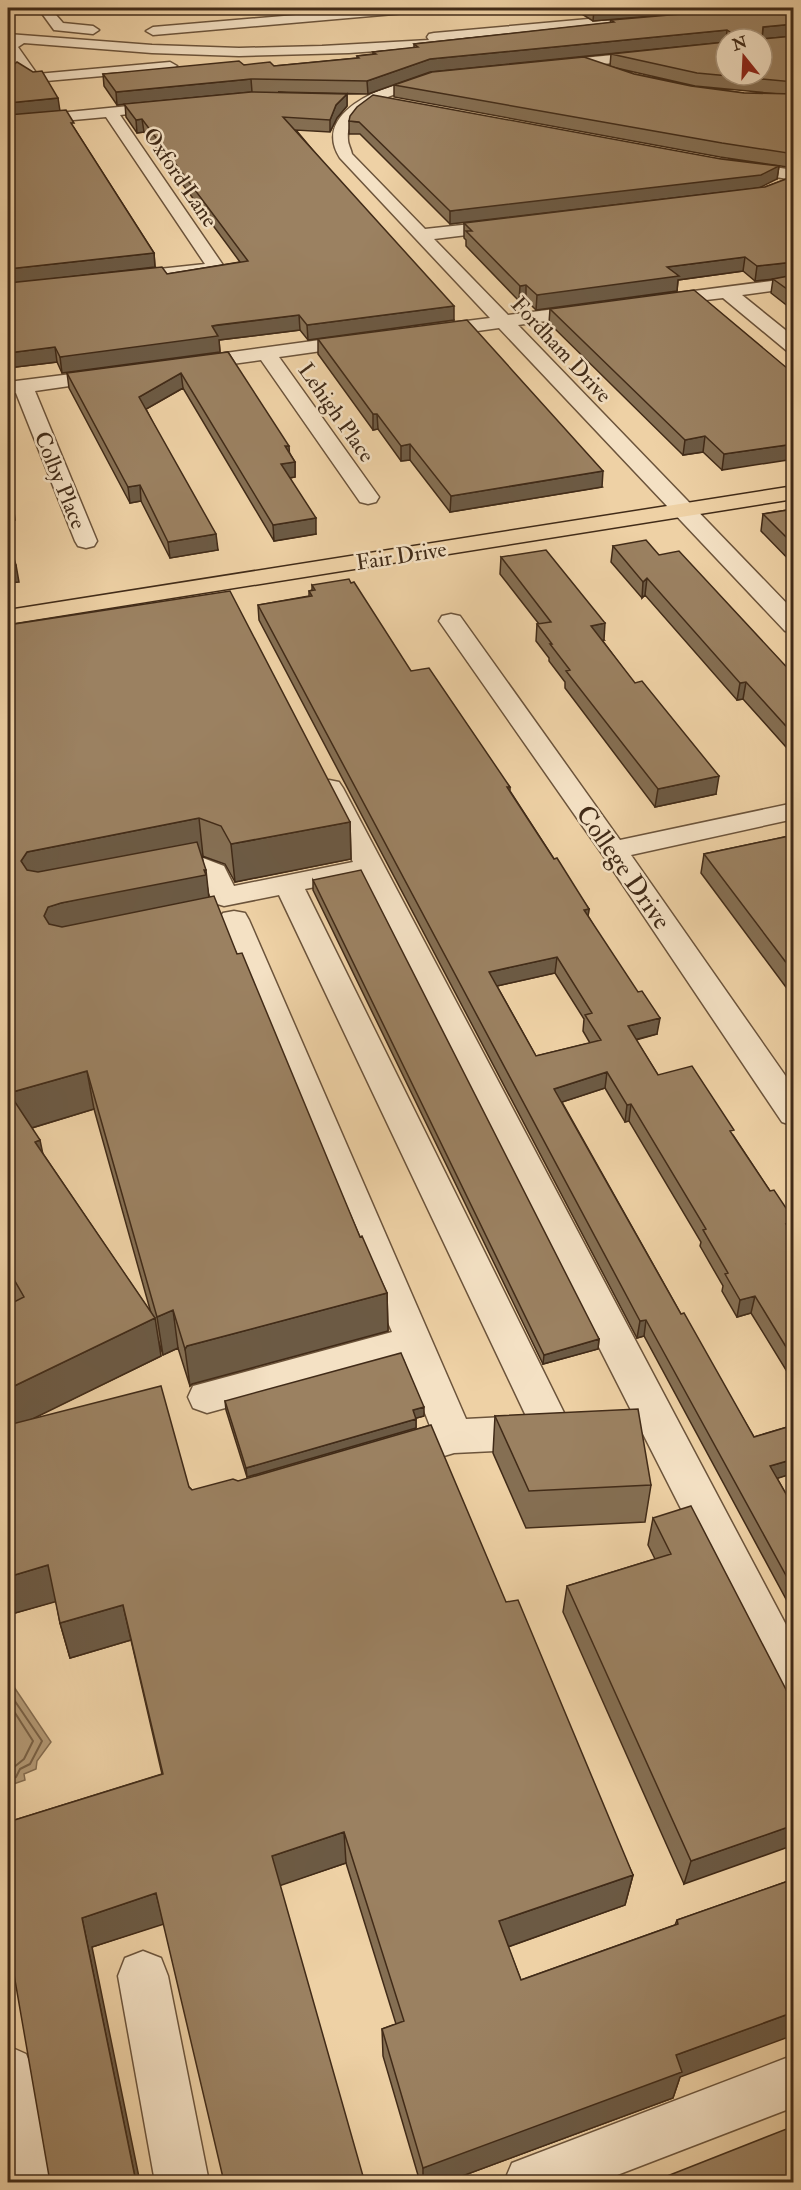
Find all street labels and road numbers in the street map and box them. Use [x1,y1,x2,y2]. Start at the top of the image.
street label: Oxford Lane [137,122,224,233]
street label: Fordham Drive [505,291,618,409]
street label: Lehigh Place [292,357,381,468]
street label: Colby Place [28,427,92,533]
street label: Fair Drive [354,535,448,577]
street label: College Drive [569,799,678,936]

